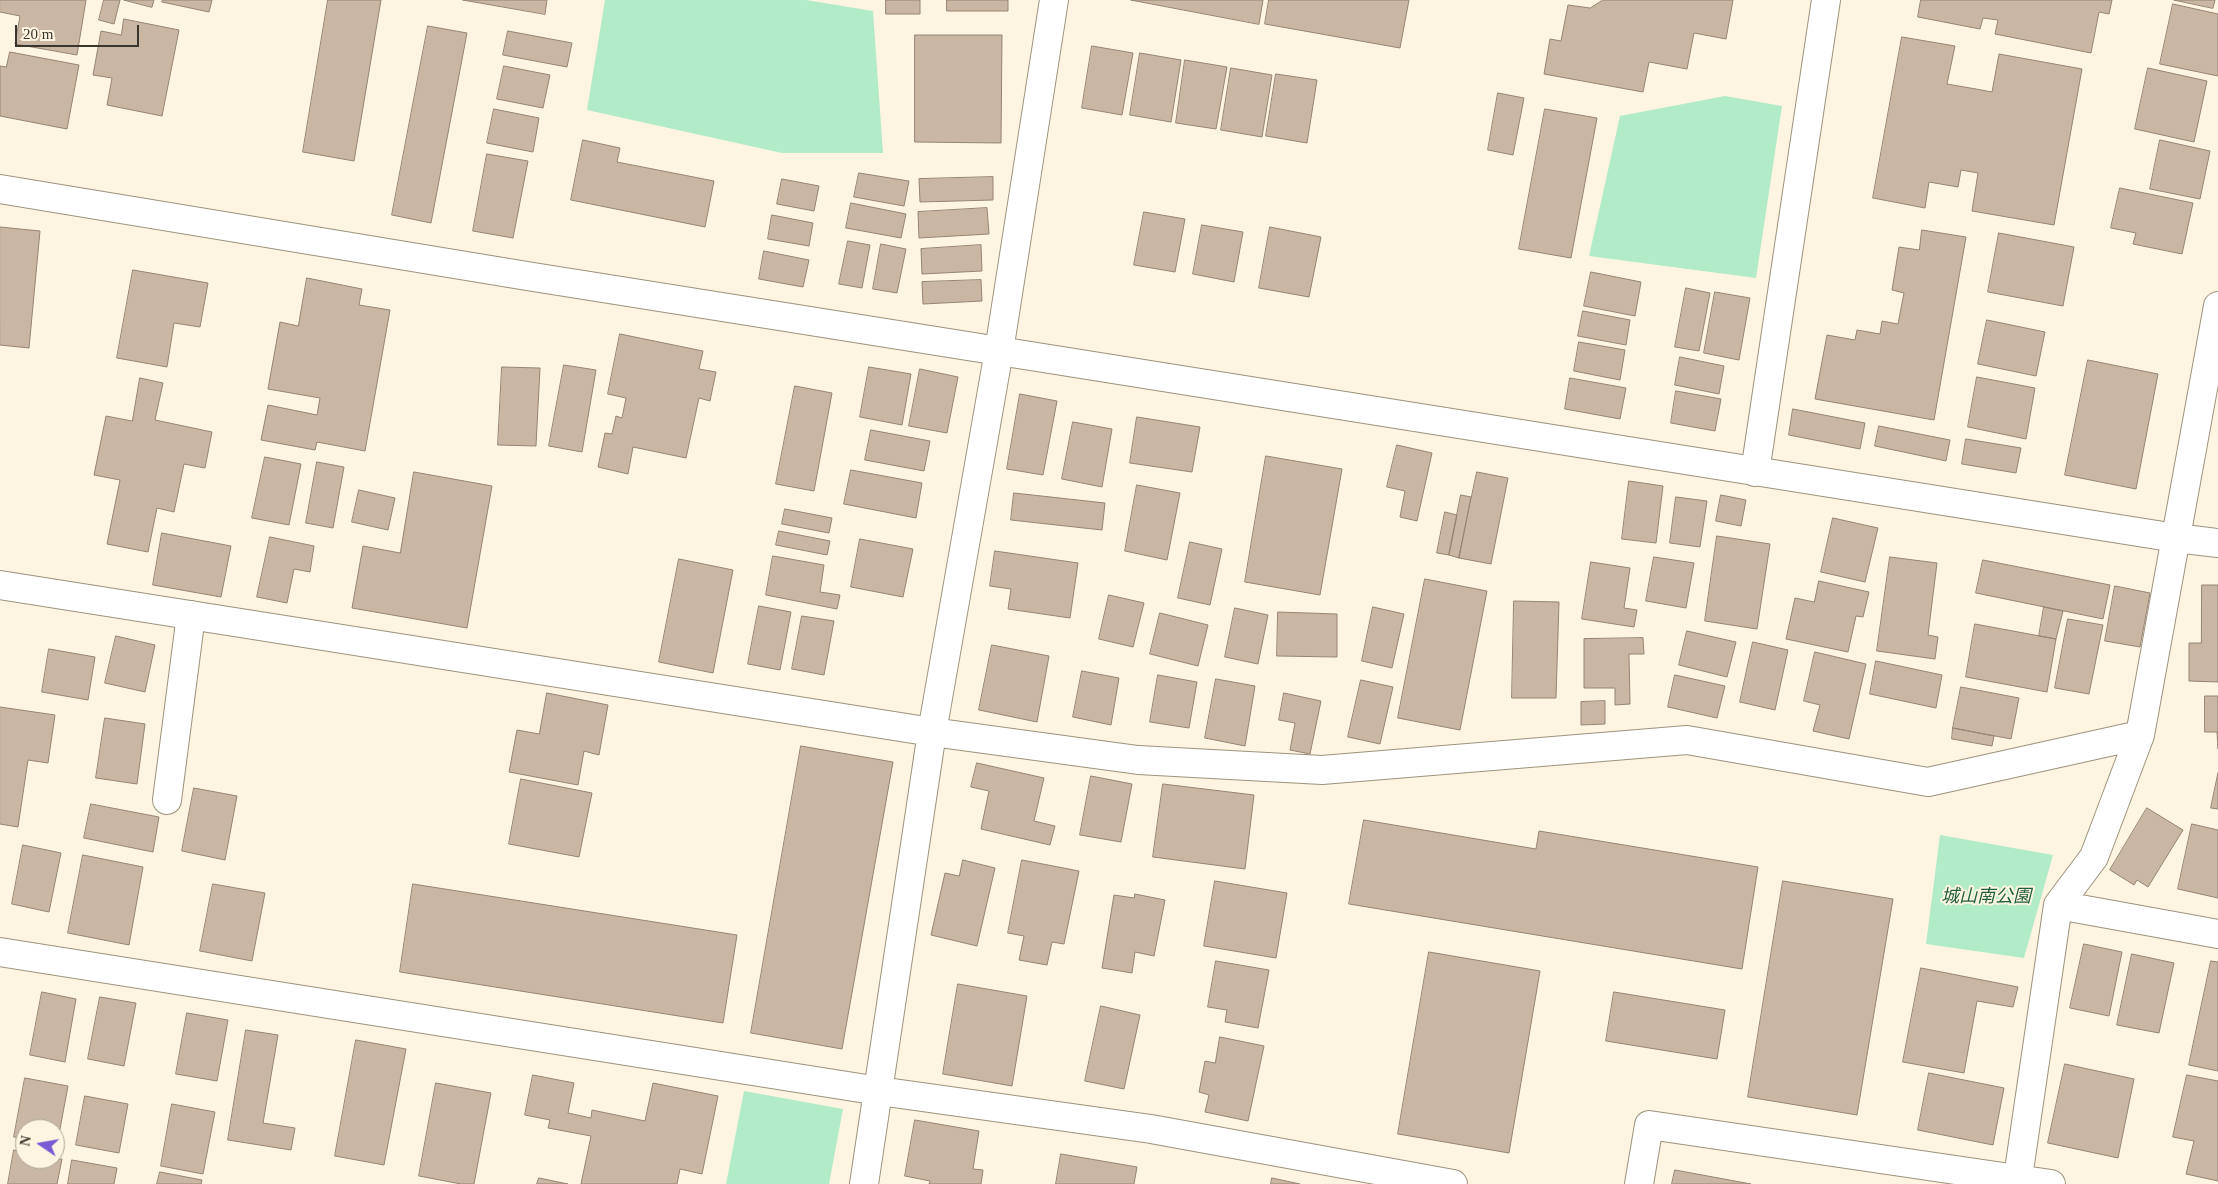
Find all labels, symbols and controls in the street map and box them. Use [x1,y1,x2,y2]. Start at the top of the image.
scale bar [18,15,141,47]
text: 20 m [23,26,53,42]
park label: 城山南公園 [1941,886,2031,908]
north arrow [15,1119,65,1169]
text: N [17,1134,34,1147]

